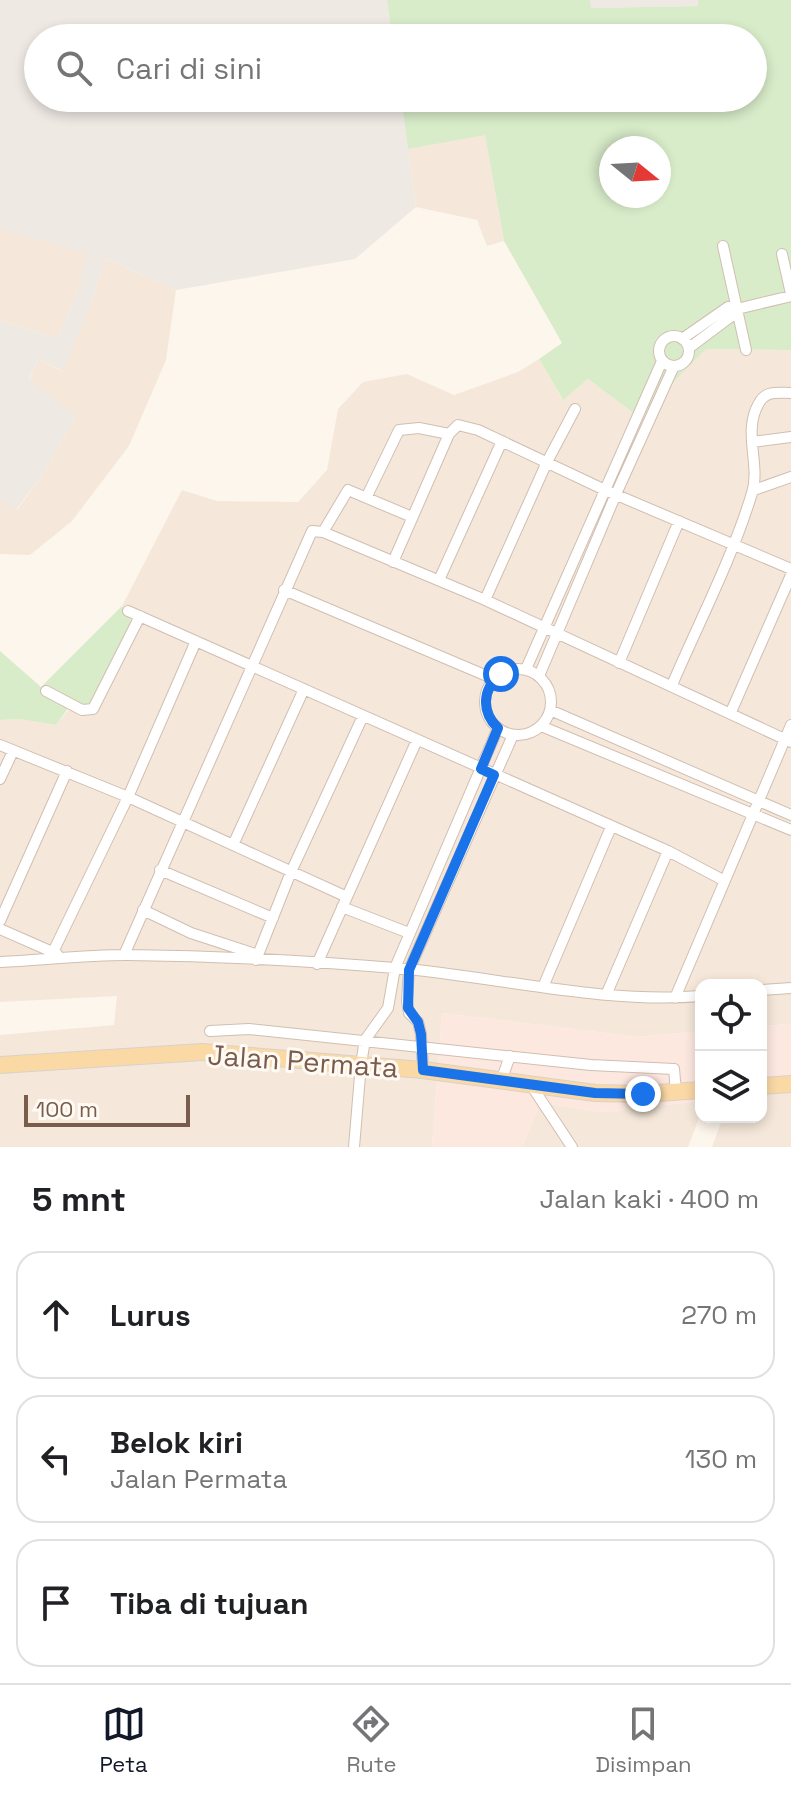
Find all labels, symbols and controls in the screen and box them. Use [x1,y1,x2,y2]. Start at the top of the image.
search box [24,24,767,112]
icon: search [52,46,96,90]
text: Cari di sini [116,49,262,88]
north arrow [599,136,671,208]
route start [483,656,519,692]
map controls [695,979,767,1123]
button: locate [695,979,767,1051]
street label: Jalan Permata [206,1036,400,1086]
button: layers [695,1051,767,1123]
route end [625,1076,661,1112]
scale bar [24,1091,190,1127]
text: 100 m [36,1095,98,1123]
text: 5 mnt [32,1178,126,1221]
text: Jalan kaki · 400 m [539,1182,759,1216]
icon: ahead [34,1293,78,1337]
text: Lurus [110,1296,191,1335]
text: 270 m [681,1298,757,1332]
text: Belok kiri [110,1423,243,1462]
icon: left [34,1437,78,1481]
text: 130 m [685,1442,757,1476]
text: Jalan Permata [110,1462,287,1496]
icon: arrive [34,1581,78,1625]
text: Tiba di tujuan [110,1584,309,1623]
tab: Peta [99,1702,148,1778]
tab: Rute [346,1702,397,1778]
tab: Disimpan [595,1702,692,1778]

